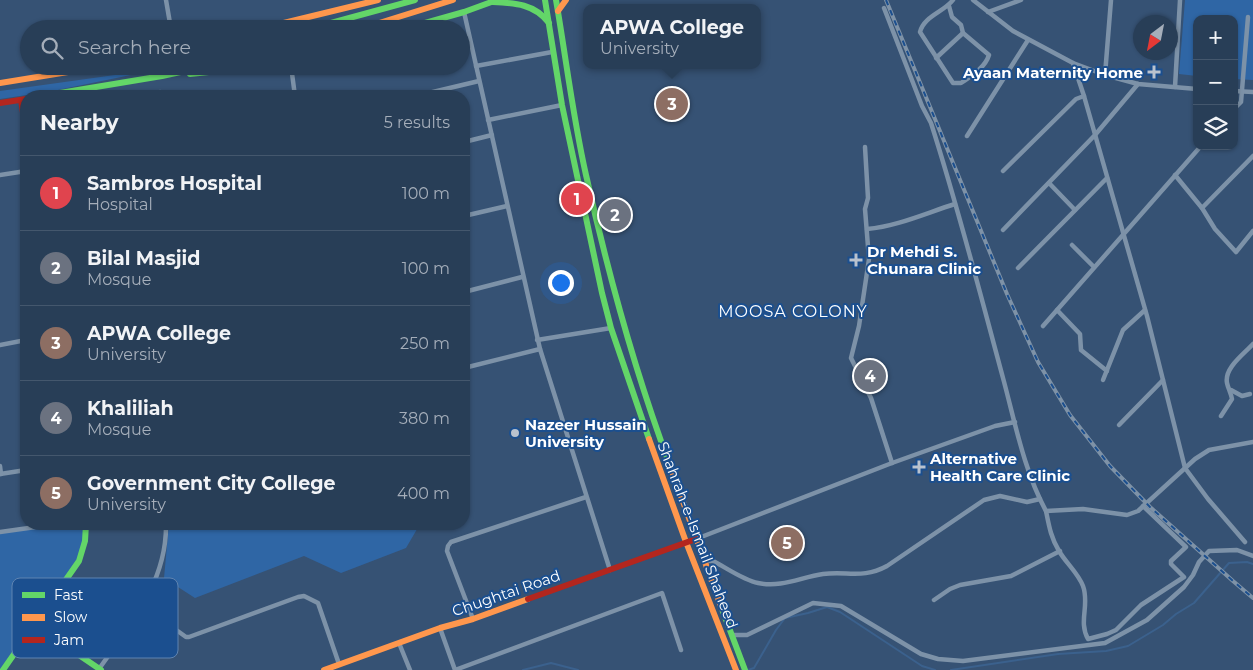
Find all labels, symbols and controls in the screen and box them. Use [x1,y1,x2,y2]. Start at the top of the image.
popup [583,4,761,69]
north arrow [1133,15,1178,60]
map controls [1193,15,1238,150]
button: + [1193,15,1238,60]
text: APWA College [600,16,744,39]
search box [20,20,470,75]
icon: search [38,34,66,62]
text: Search here [78,36,191,59]
text: University [600,39,679,58]
button: − [1193,60,1238,105]
place label: Ayaan Maternity Home [962,63,1143,82]
marker: Ayaan Maternity Home [1147,65,1161,79]
pin: 3 [656,85,688,123]
button: layers [1193,105,1238,150]
text: Nearby [40,110,119,135]
text: 5 results [384,113,450,132]
text: Sambros Hospital [87,172,262,195]
pin: 1 [561,180,593,218]
text: 1 [53,184,59,203]
text: 100 m [402,184,450,203]
text: Hospital [87,195,153,214]
pin: 2 [599,196,631,234]
place label: Dr Mehdi S. Chunara Clinic [867,242,981,278]
text: Bilal Masjid [87,247,200,270]
marker: Dr Mehdi S. Chunara Clinic [849,253,863,267]
text: 2 [51,259,61,278]
text: 100 m [402,259,450,278]
text: Mosque [87,270,151,289]
your location [548,270,574,296]
district label: MOOSA COLONY [718,302,868,321]
text: APWA College [87,322,231,345]
text: 3 [51,334,61,353]
text: 250 m [400,334,450,353]
text: University [87,345,166,364]
pin: 4 [854,357,886,395]
text: Khaliliah [87,397,174,420]
text: 4 [50,409,62,428]
text: 380 m [399,409,450,428]
place label: Nazeer Hussain University [525,415,647,451]
text: Mosque [87,420,151,439]
marker: Nazeer Hussain University [509,427,521,439]
street label: Shahrah-e-Ismail Shaheed [654,439,742,631]
place label: Alternative Health Care Clinic [929,449,1070,485]
marker: Alternative Health Care Clinic [912,460,926,474]
text: Government City College [87,472,335,495]
text: 5 [51,484,61,503]
text: 400 m [397,484,450,503]
text: University [87,495,166,514]
pin: 5 [771,524,803,562]
street label: Chughtai Road [449,566,563,620]
legend [12,578,178,658]
text: Fast [54,586,84,604]
text: Slow [54,608,88,626]
text: Jam [53,631,84,649]

